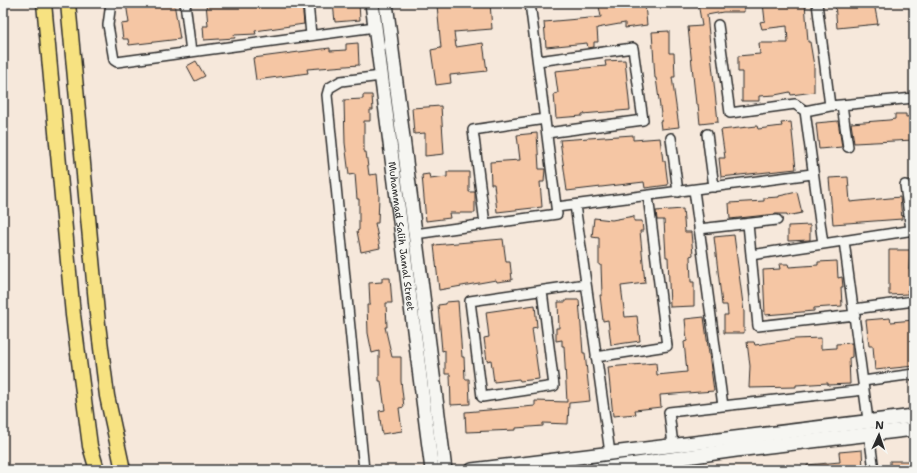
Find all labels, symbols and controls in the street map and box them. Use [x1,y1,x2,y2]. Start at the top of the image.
street label: Muhammad Salih Jamal Street [386,161,418,312]
north arrow [859,415,899,455]
text: N [875,418,885,433]

